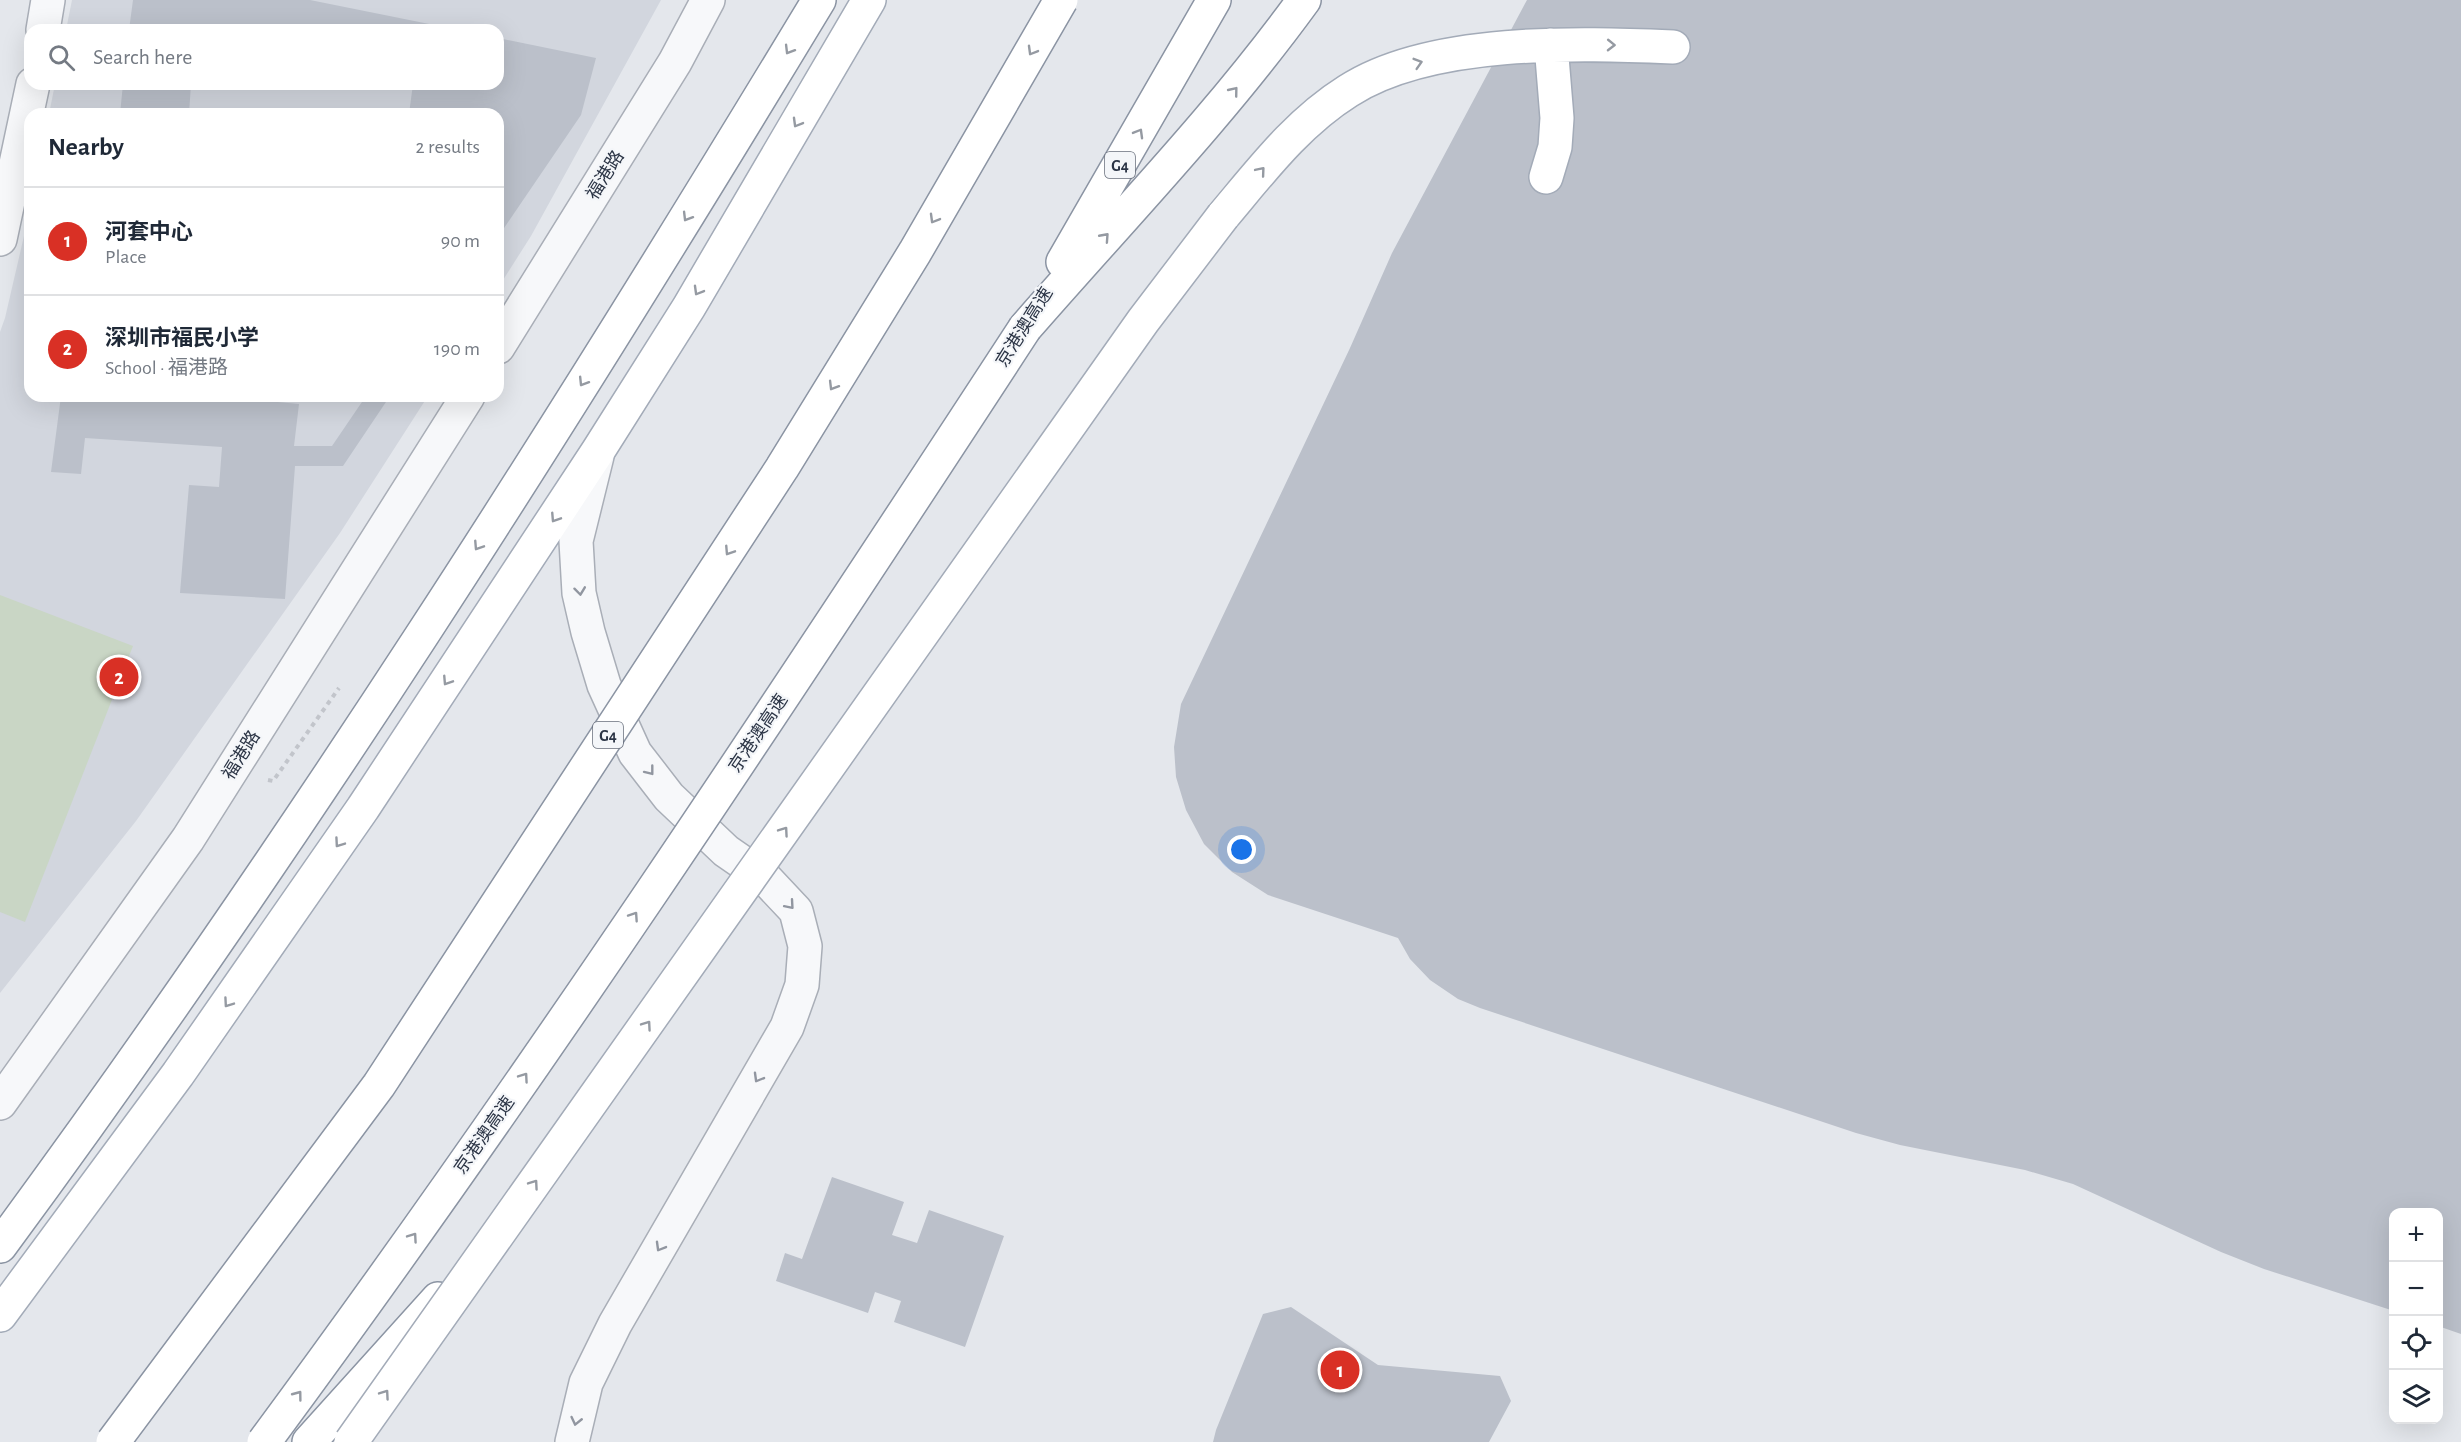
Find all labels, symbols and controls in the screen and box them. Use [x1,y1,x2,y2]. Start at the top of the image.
search box [24,24,504,90]
one-way arrow [1607,39,1616,51]
icon: search [45,41,78,74]
one-way arrow [784,44,796,54]
one-way arrow [1028,44,1039,55]
text: Search here [93,46,192,68]
one-way arrow [1412,58,1423,70]
one-way arrow [1227,87,1238,98]
one-way arrow [793,117,804,127]
one-way arrow [1132,129,1143,139]
text: Nearby [48,134,124,160]
text: 2 results [416,137,480,157]
street label: 福港路 [582,147,628,203]
road number: G4 [1105,152,1135,178]
one-way arrow [1253,167,1264,178]
one-way arrow [683,211,695,221]
one-way arrow [930,213,941,223]
text: 河套中心 [105,221,193,243]
text: 1 [64,231,71,251]
text: 90 m [441,231,480,251]
one-way arrow [1098,234,1109,244]
text: Place [105,247,146,267]
street label: 京港澳高速 [992,284,1056,370]
one-way arrow [694,285,706,295]
text: 深圳市福民小学 [105,327,259,349]
text: 2 [63,339,72,359]
text: 190 m [434,339,480,359]
text: School · 福港路 [105,358,228,378]
one-way arrow [580,375,591,386]
one-way arrow [828,380,840,390]
one-way arrow [551,511,562,522]
one-way arrow [474,540,486,550]
one-way arrow [725,544,736,555]
one-way arrow [573,586,586,596]
pin: 2 [100,654,138,700]
one-way arrow [444,674,455,685]
street label: 京港澳高速 [725,690,791,776]
road number: G4 [593,722,623,748]
street label: 福港路 [218,727,264,783]
one-way arrow [642,764,653,775]
one-way arrow [777,827,788,838]
your location [1227,835,1256,864]
one-way arrow [335,836,346,847]
one-way arrow [783,898,794,909]
one-way arrow [627,912,638,923]
one-way arrow [224,996,235,1007]
one-way arrow [640,1020,651,1031]
one-way arrow [754,1072,765,1082]
one-way arrow [517,1073,528,1084]
street label: 京港澳高速 [450,1092,518,1178]
one-way arrow [527,1179,538,1190]
map controls [2389,1208,2443,1424]
button: + [2389,1208,2443,1262]
one-way arrow [406,1233,417,1244]
one-way arrow [656,1240,667,1251]
button: − [2389,1262,2443,1316]
button: locate [2389,1316,2443,1370]
pin: 1 [1320,1348,1360,1392]
button: layers [2389,1370,2443,1424]
one-way arrow [378,1390,389,1401]
one-way arrow [291,1391,302,1402]
one-way arrow [571,1416,584,1426]

